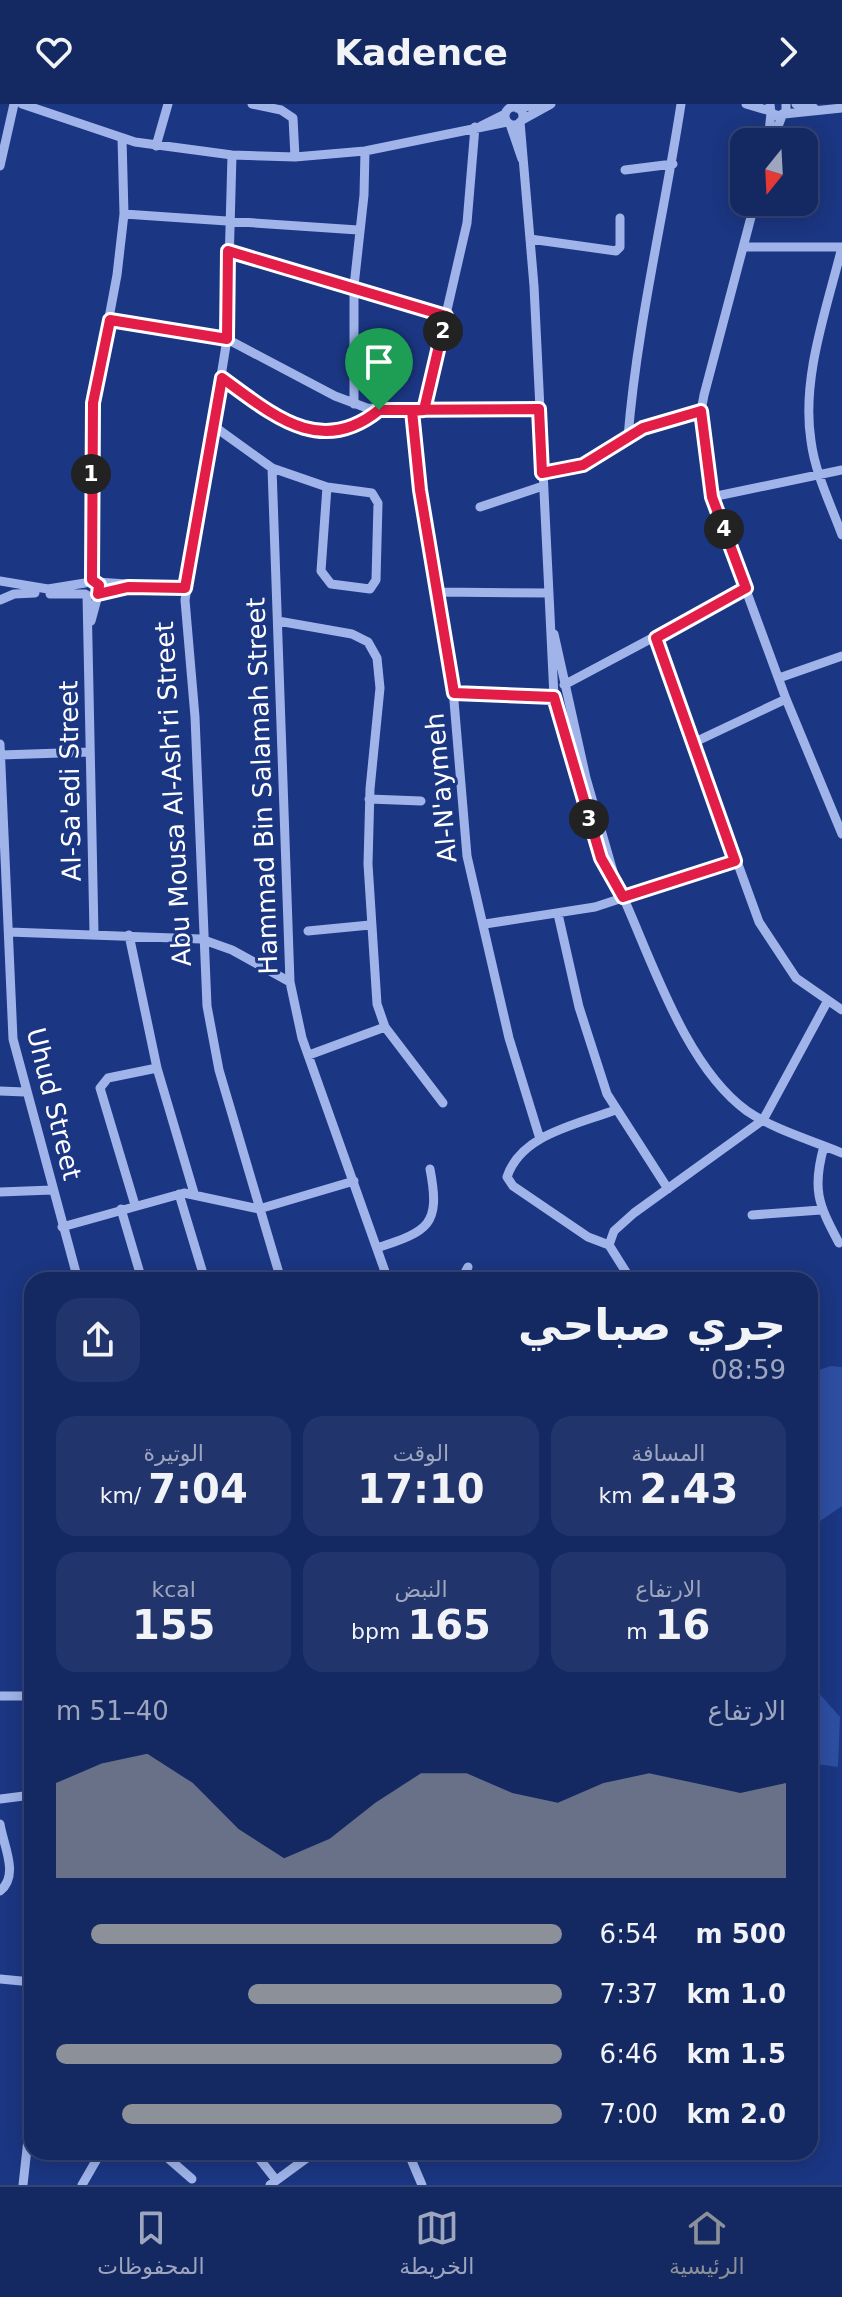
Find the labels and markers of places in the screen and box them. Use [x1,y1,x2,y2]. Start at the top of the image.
pin: 2 [423,311,463,351]
pin [345,328,413,410]
pin: 1 [71,454,111,494]
pin: 4 [704,509,744,549]
pin: 3 [569,799,609,839]

